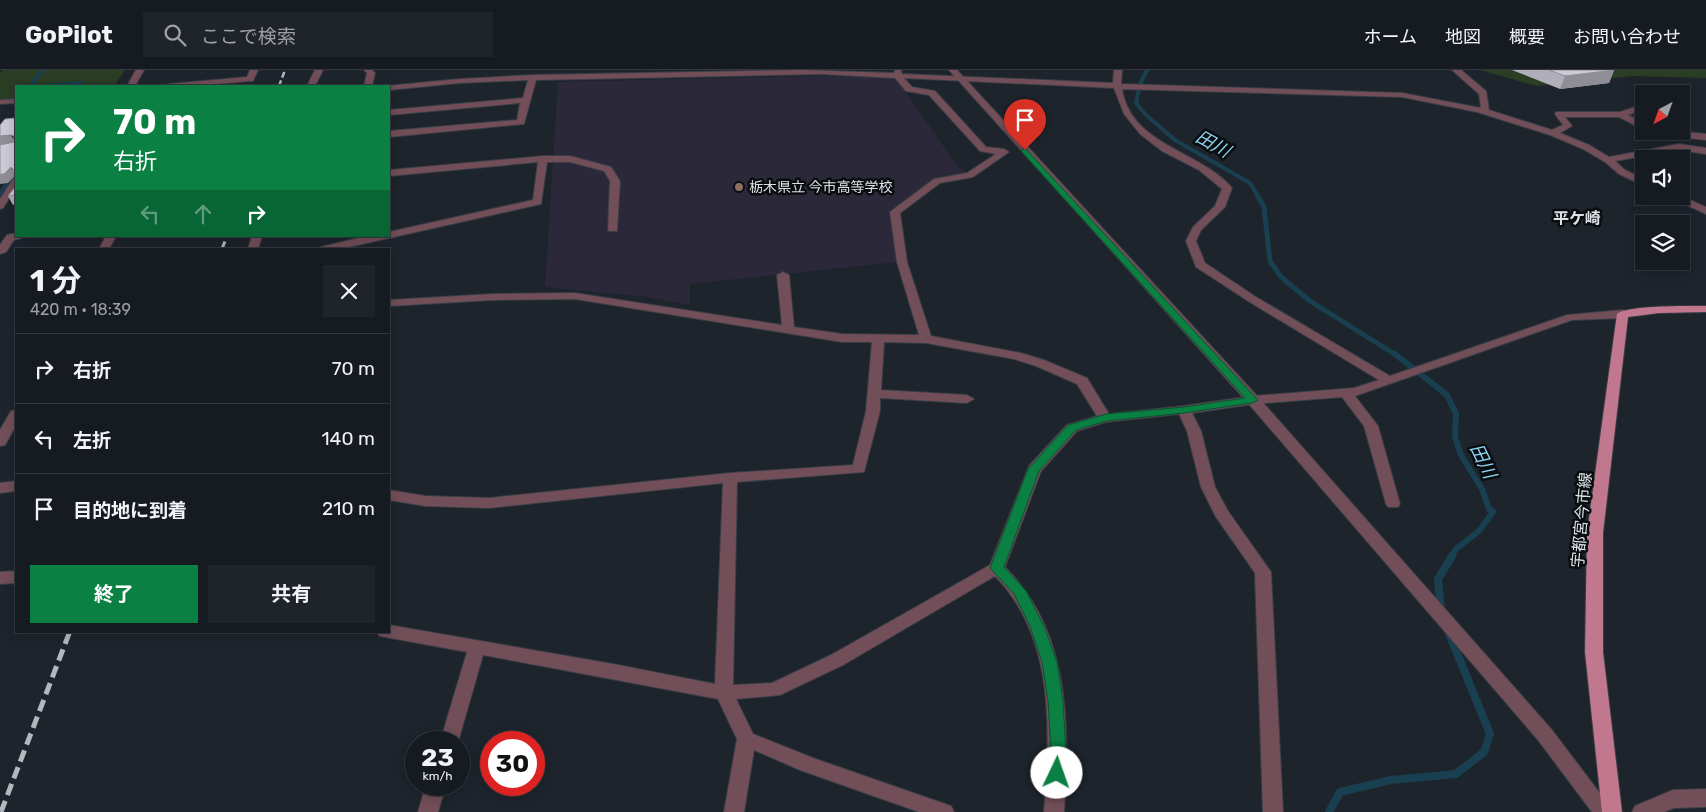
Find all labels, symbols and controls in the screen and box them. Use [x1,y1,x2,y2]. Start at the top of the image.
search box [143,12,493,57]
text: GoPilot [25,21,113,49]
icon: search [161,21,189,49]
text: ここで検索 [201,25,296,48]
text: ホーム [1364,26,1417,48]
text: 地図 [1445,26,1481,48]
text: 概要 [1509,26,1545,48]
text: お問い合わせ [1573,26,1681,48]
north arrow [1635,85,1690,140]
map controls [1635,85,1690,270]
pin [1004,99,1046,150]
text: 70 m [113,101,196,143]
icon: right [30,105,95,170]
icon: arrive [1011,106,1039,134]
water label: 田川 [1192,126,1236,163]
text: 右折 [113,148,157,175]
button: sound [1635,150,1690,205]
place label: 栃木県立 今市高等学校 [749,179,892,196]
marker: 栃木県立 今市高等学校 [733,181,745,193]
icon: left [136,200,164,228]
icon: ahead [189,200,217,228]
icon: right [242,200,270,228]
district label: 平ケ崎 [1553,209,1601,228]
button: layers [1635,215,1690,270]
text: 1 分 [30,263,81,299]
button: close [323,265,375,317]
text: 420 m · 18:39 [30,300,131,319]
icon: right [30,355,58,383]
text: 70 m [332,357,375,380]
text: 右折 [73,359,111,382]
icon: left [30,425,58,453]
text: 140 m [321,427,375,450]
text: 左折 [73,429,111,452]
water label: 田川 [1465,440,1502,484]
street label: 宇都宮今市線 [1568,471,1595,569]
icon: arrive [30,495,58,523]
text: 210 m [322,497,375,520]
text: 目的地に到着 [73,499,187,522]
button: 終了 [30,565,198,623]
button: 共有 [208,565,375,623]
speed limit sign: 30 [480,731,545,796]
text: 23 [421,743,454,772]
position arrow [1030,746,1082,798]
text: km/h [423,769,452,783]

